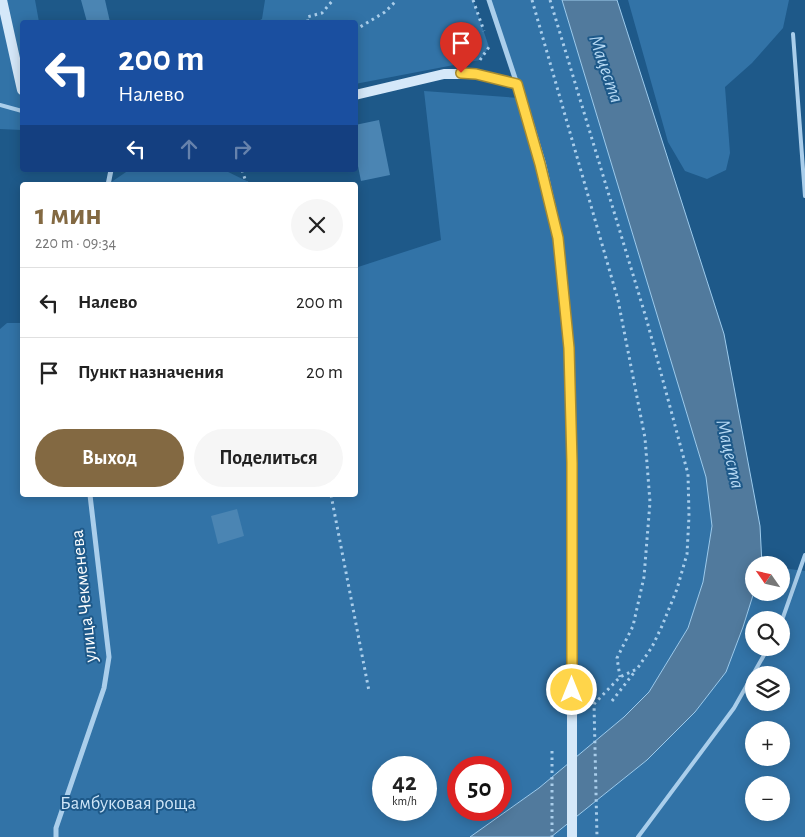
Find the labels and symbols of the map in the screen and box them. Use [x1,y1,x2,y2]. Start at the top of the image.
pin [440,22,482,73]
water label: Мацеста [585,33,627,105]
water label: Мацеста [712,418,748,490]
street label: улица Чекменева [68,528,101,664]
north arrow [745,556,790,601]
position arrow [545,663,597,715]
speed limit sign: 50 [447,756,512,821]
park label: Бамбуковая роща [60,794,196,813]

